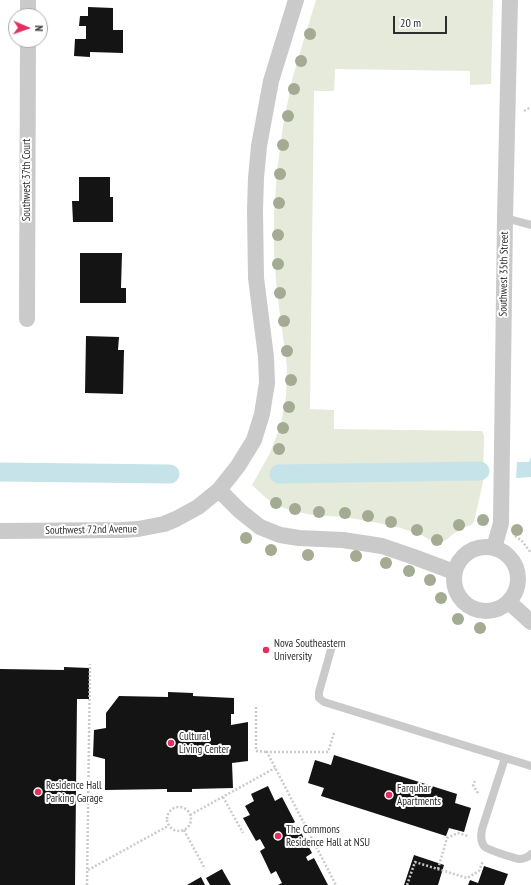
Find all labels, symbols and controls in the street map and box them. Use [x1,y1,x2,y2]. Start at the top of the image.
north arrow [8,8,48,48]
scale bar [395,8,449,34]
text: 20 m [400,15,421,30]
text: N [32,25,46,32]
street label: Southwest 37th Court [20,139,34,221]
street label: Southwest 35th Street [497,231,511,317]
street label: Southwest 72nd Avenue [45,523,137,537]
place label: Nova Southeastern University [274,637,346,663]
marker: Nova Southeastern University [261,645,271,655]
place label: Cultural Living Center [179,730,229,756]
marker: Cultural Living Center [166,738,176,748]
place label: Residence Hall Parking Garage [46,779,103,805]
place label: Farquhar Apartments [397,782,441,808]
marker: Residence Hall Parking Garage [33,787,43,797]
marker: Farquhar Apartments [384,790,394,800]
place label: The Commons Residence Hall at NSU [286,823,370,849]
marker: The Commons Residence Hall at NSU [273,831,283,841]

